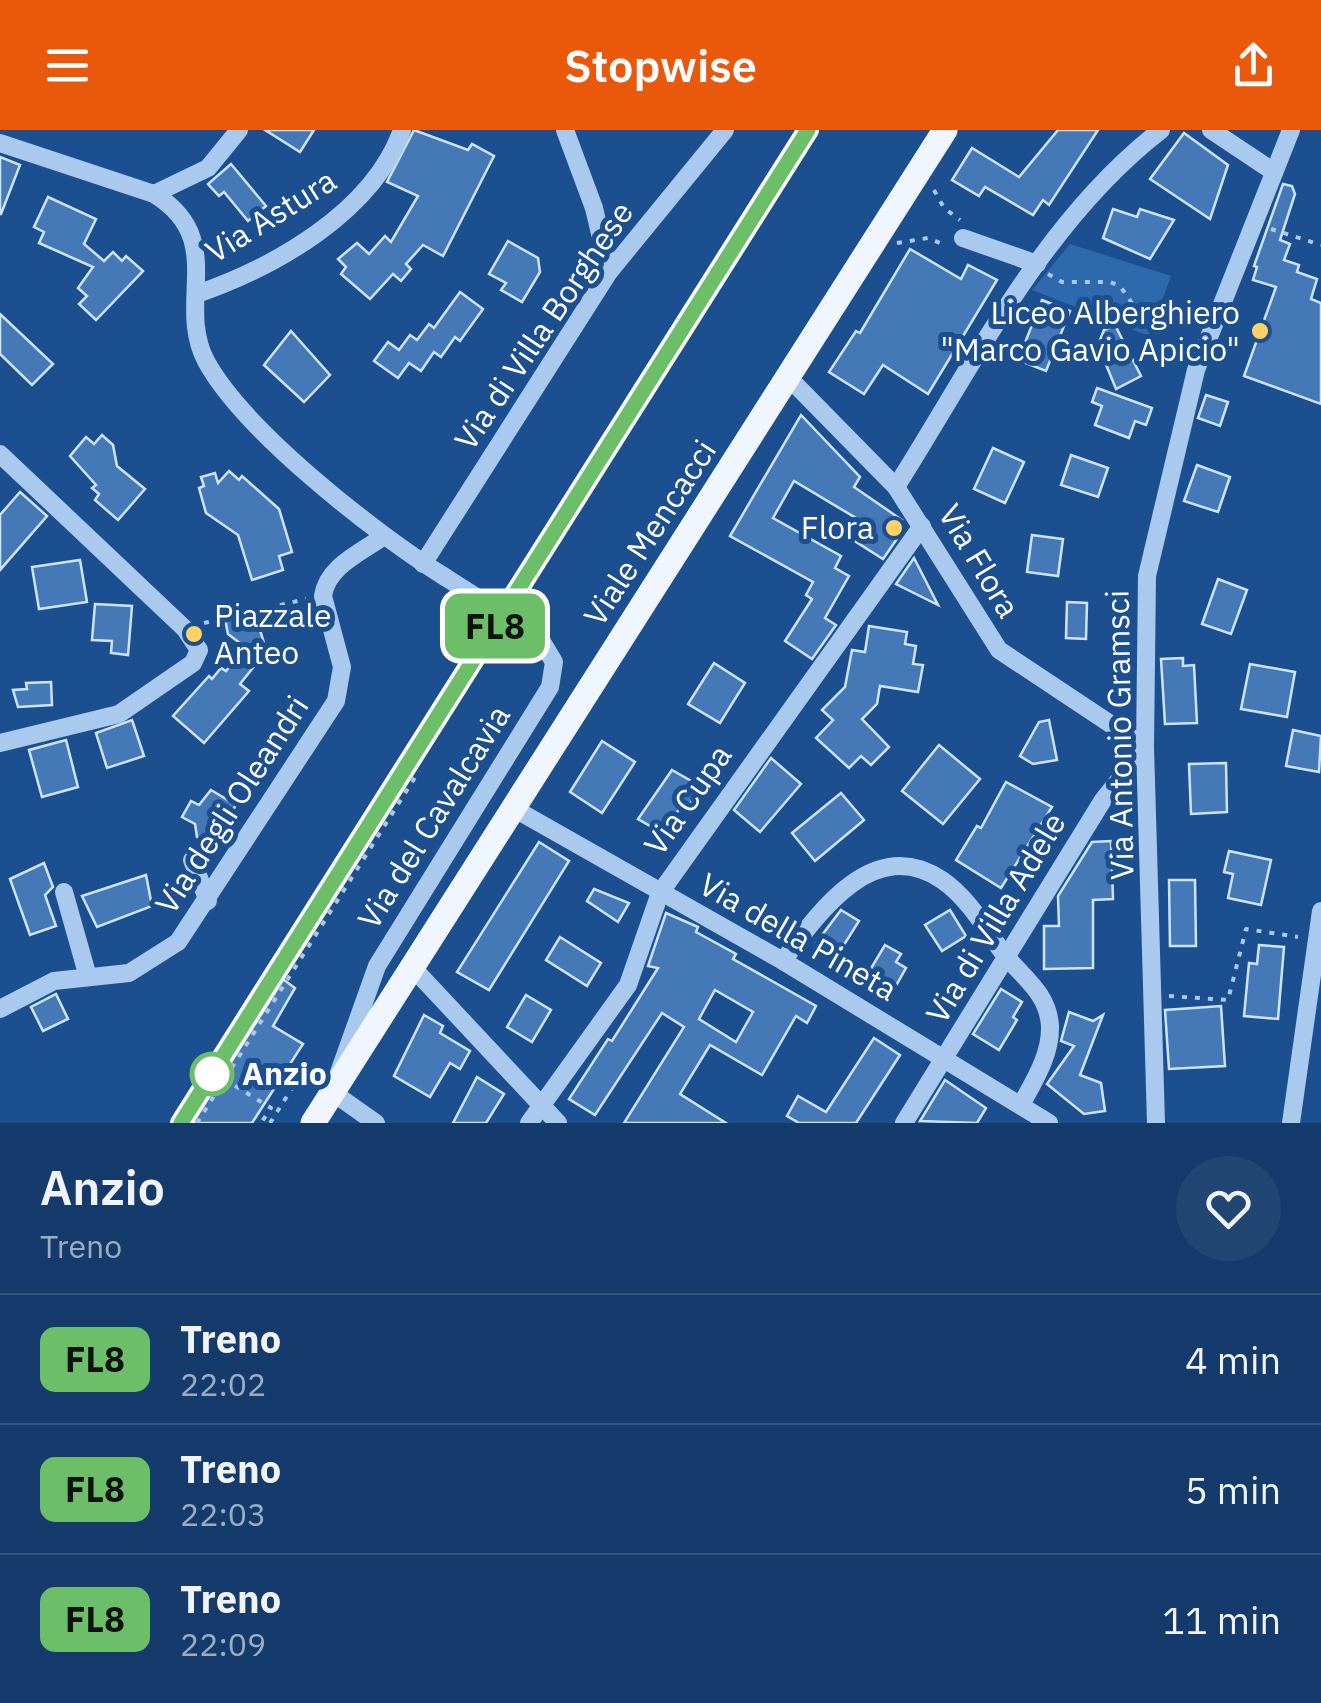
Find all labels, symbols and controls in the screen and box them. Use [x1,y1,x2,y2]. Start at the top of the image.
text: Stopwise [564,36,757,94]
icon: menu [40,38,95,93]
icon: share [1226,38,1281,93]
street label: Via Astura [197,159,344,272]
street label: Via di Villa Borghese [444,193,642,458]
place label: Liceo Alberghiero "Marco Gavio Apicio" [940,291,1240,370]
marker: Liceo Alberghiero "Marco Gavio Apicio" [1249,320,1271,342]
street label: Viale Mencacci [573,432,725,633]
street label: Via Flora [930,496,1030,625]
place label: Flora [801,506,874,548]
marker: Flora [883,517,905,539]
street label: Via Antonio Gramsci [1095,590,1143,880]
place label: Piazzale Anteo [214,594,332,673]
line badge: FL8 [438,594,552,658]
text: FL8 [465,603,525,649]
marker: Piazzale Anteo [183,623,205,645]
street label: Via degli Oleandri [145,687,317,922]
street label: Via del Cavalcavia [347,697,519,936]
street label: Via Cupa [634,736,740,863]
street label: Via di Villa Adele [916,804,1075,1031]
street label: Via della Pineta [692,863,905,1010]
place label: Anzio [242,1052,327,1094]
marker: Anzio [191,1053,233,1095]
text: Anzio [40,1156,165,1218]
button: heart [1176,1156,1281,1261]
text: Treno [40,1225,122,1267]
text: Treno [180,1314,281,1363]
text: 4 min [1185,1335,1281,1384]
text: FL8 [65,1336,125,1382]
text: 22:02 [180,1363,266,1405]
text: Treno [180,1444,281,1493]
text: 5 min [1185,1465,1281,1514]
text: FL8 [65,1466,125,1512]
text: 22:03 [180,1493,266,1535]
text: Treno [180,1574,281,1623]
text: 11 min [1162,1595,1281,1644]
text: FL8 [65,1596,125,1642]
text: 22:09 [180,1623,266,1665]

